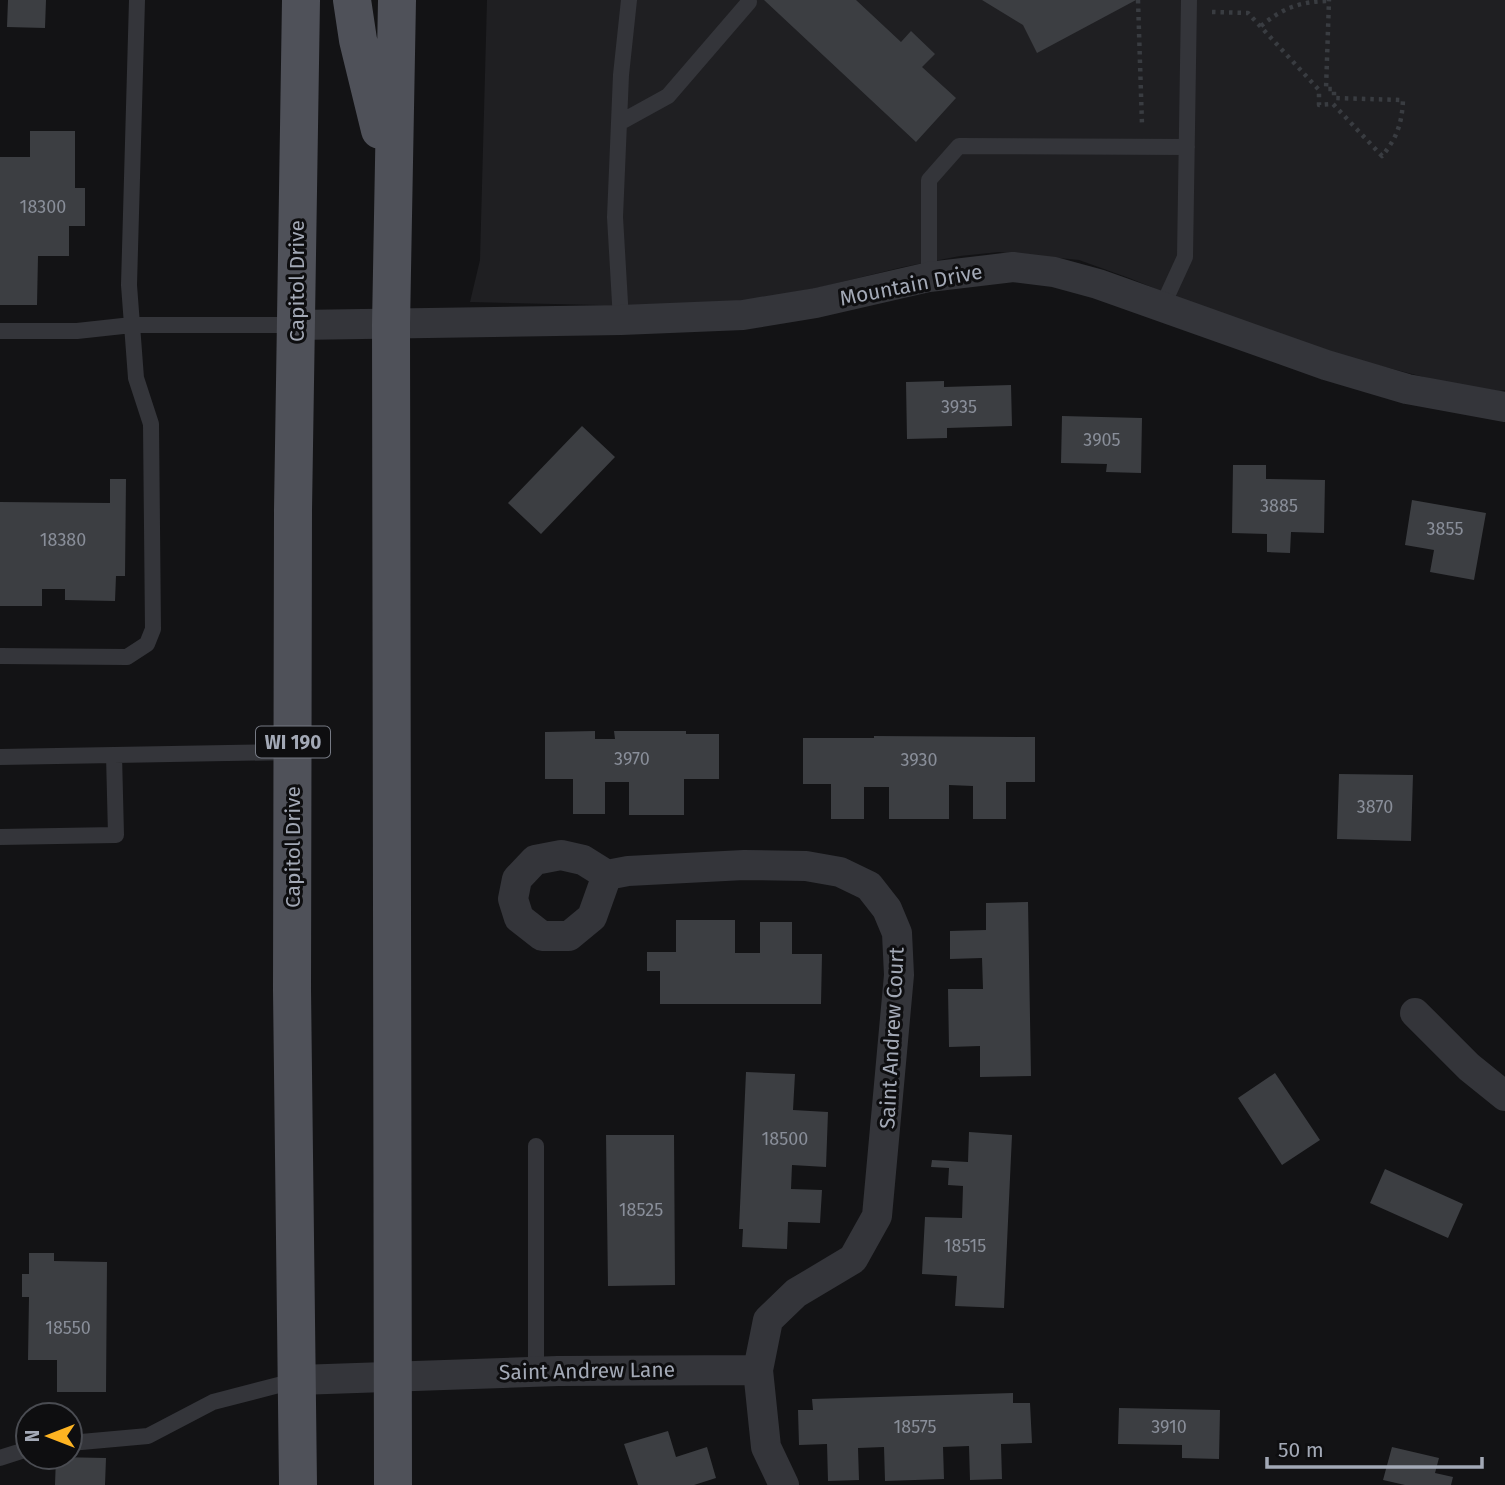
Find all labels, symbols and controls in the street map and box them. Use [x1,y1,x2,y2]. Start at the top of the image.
house number: 18300 [20,196,66,218]
street label: Capitol Drive [284,220,310,342]
street label: Mountain Drive [837,258,985,312]
house number: 3935 [941,396,977,418]
house number: 3905 [1083,429,1121,451]
house number: 3885 [1260,495,1298,517]
house number: 3855 [1427,518,1463,540]
house number: 18380 [40,529,86,551]
road number: WI 190 [256,726,330,758]
house number: 3970 [614,748,650,770]
house number: 3930 [901,749,937,771]
street label: Capitol Drive [280,786,306,908]
house number: 3870 [1357,796,1393,818]
street label: Saint Andrew Court [874,946,910,1130]
house number: 18500 [762,1128,808,1150]
house number: 18525 [619,1199,663,1221]
house number: 18515 [944,1235,986,1257]
house number: 18550 [45,1317,91,1339]
street label: Saint Andrew Lane [499,1356,675,1386]
north arrow [14,1401,84,1471]
house number: 18575 [893,1416,937,1438]
house number: 3910 [1151,1416,1187,1438]
scale bar [1267,1426,1482,1470]
text: N [21,1430,44,1442]
text: 50 m [1278,1437,1324,1463]

